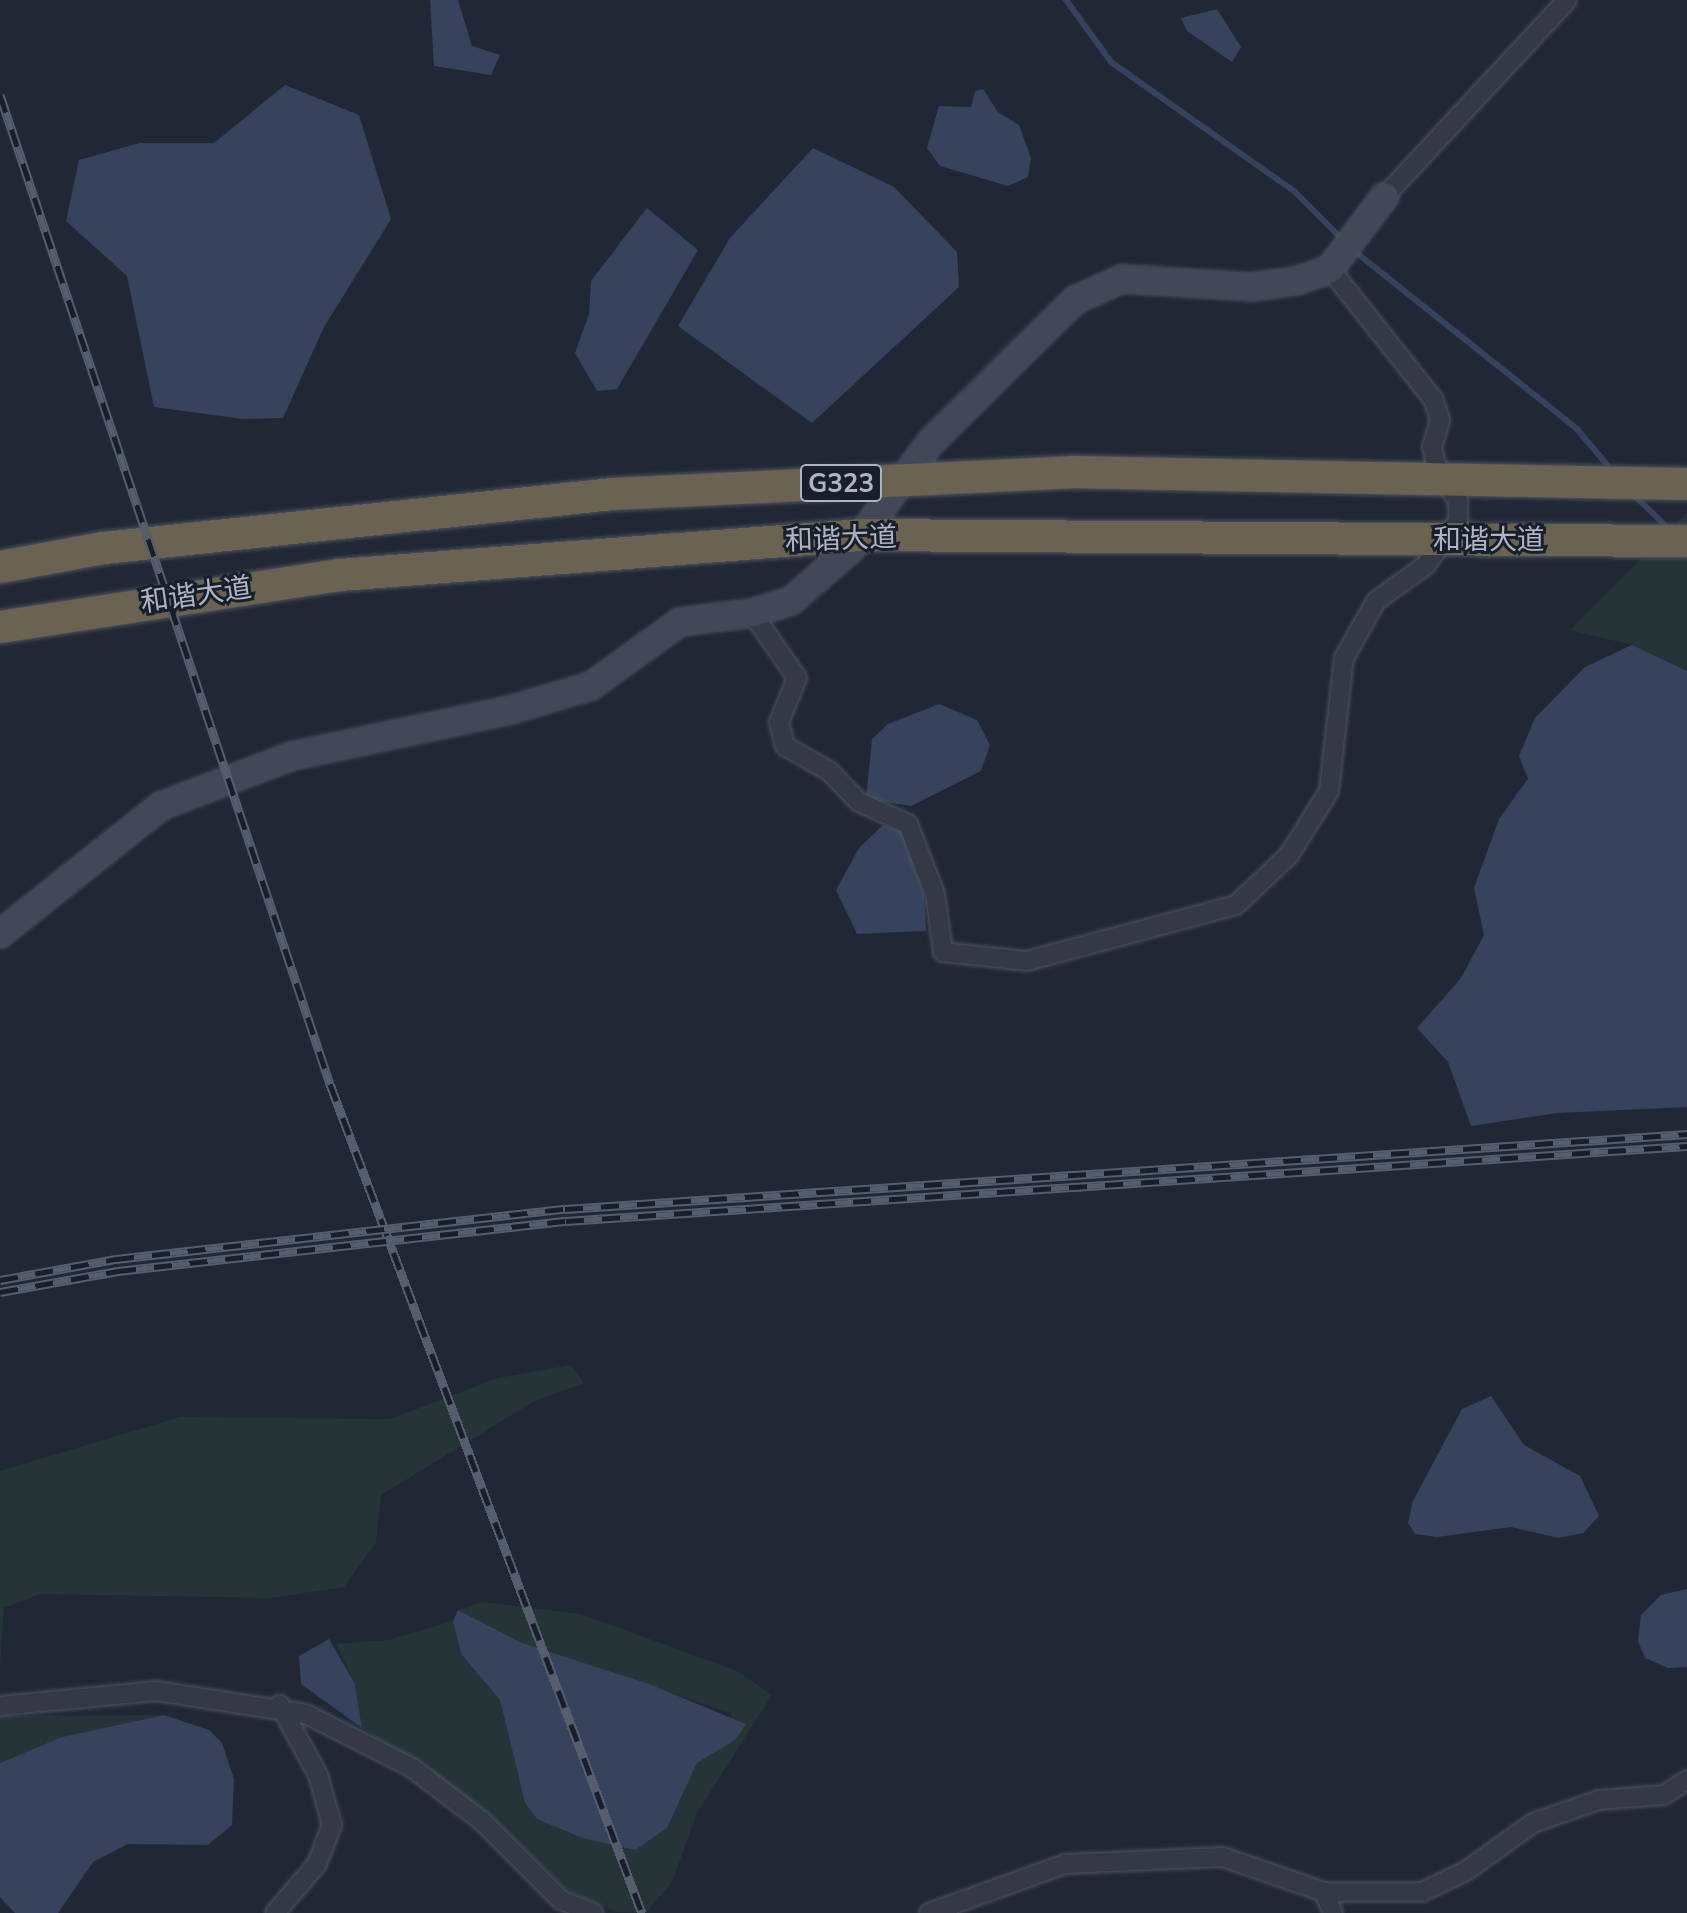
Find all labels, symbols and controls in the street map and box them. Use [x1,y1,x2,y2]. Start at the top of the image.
road number: G323 [799,461,883,505]
street label: 和谐大道 [784,519,898,557]
street label: 和谐大道 [1433,522,1545,556]
street label: 和谐大道 [138,570,254,618]

